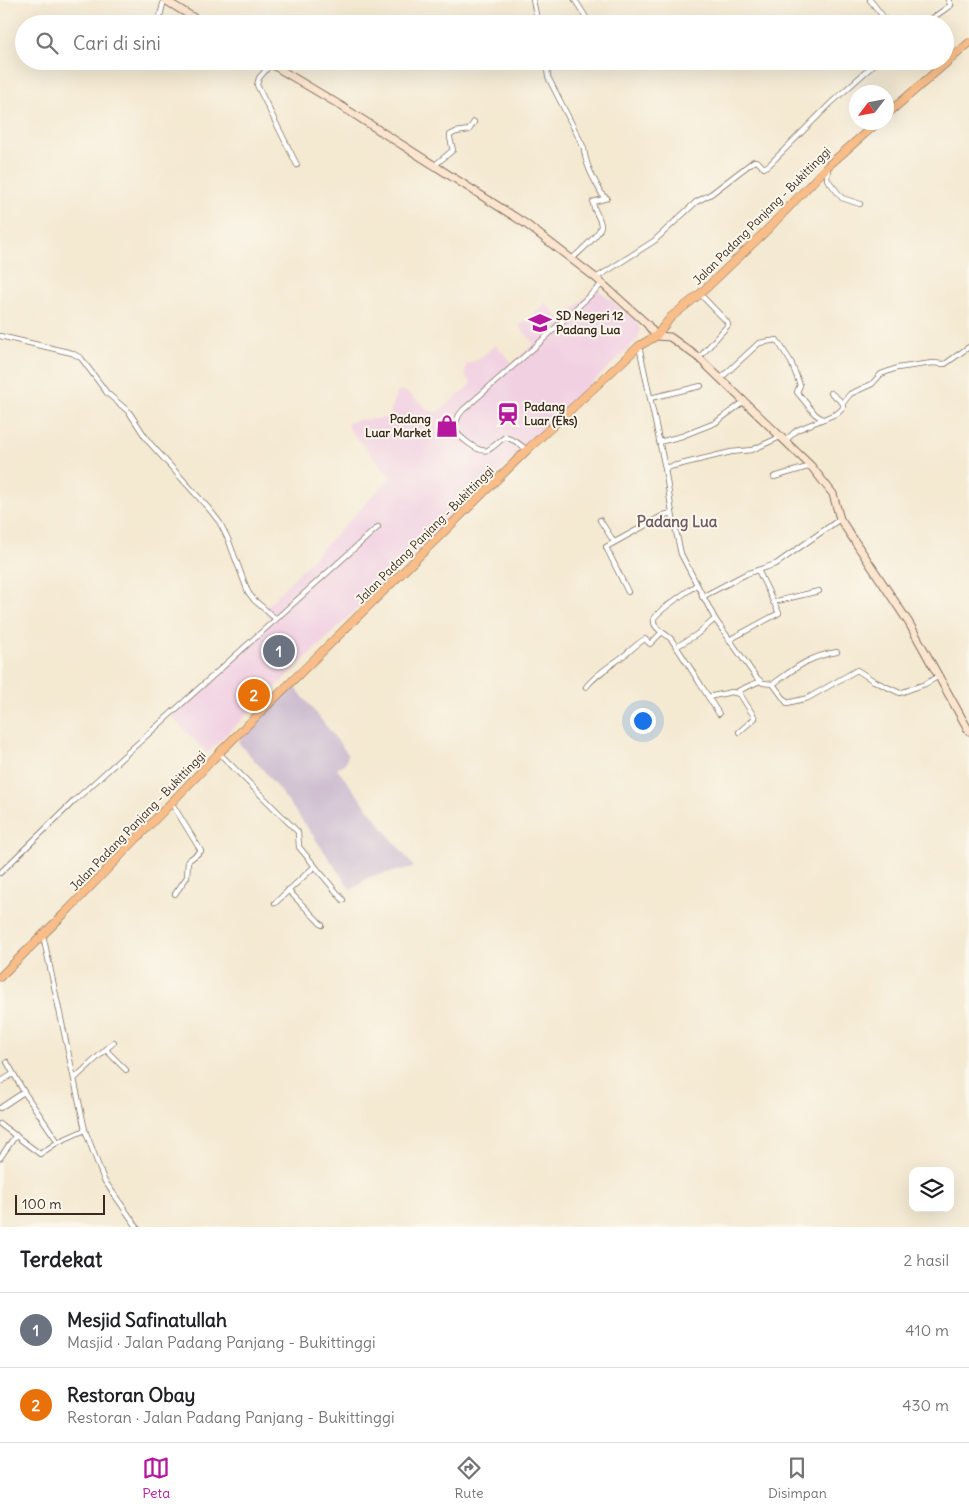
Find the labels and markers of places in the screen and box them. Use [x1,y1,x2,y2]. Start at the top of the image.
place label: SD Negeri 12 Padang Lua [556,308,624,338]
school or university icon: SD Negeri 12 Padang Lua [527,310,553,336]
place label: Padang Luar (Eks) [524,399,578,429]
station icon: Padang Luar (Eks) [495,401,521,427]
place label: Padang Luar Market [365,411,432,440]
shop icon: Padang Luar Market [434,413,460,439]
pin: 1 [263,632,295,670]
pin: 2 [238,676,270,714]

